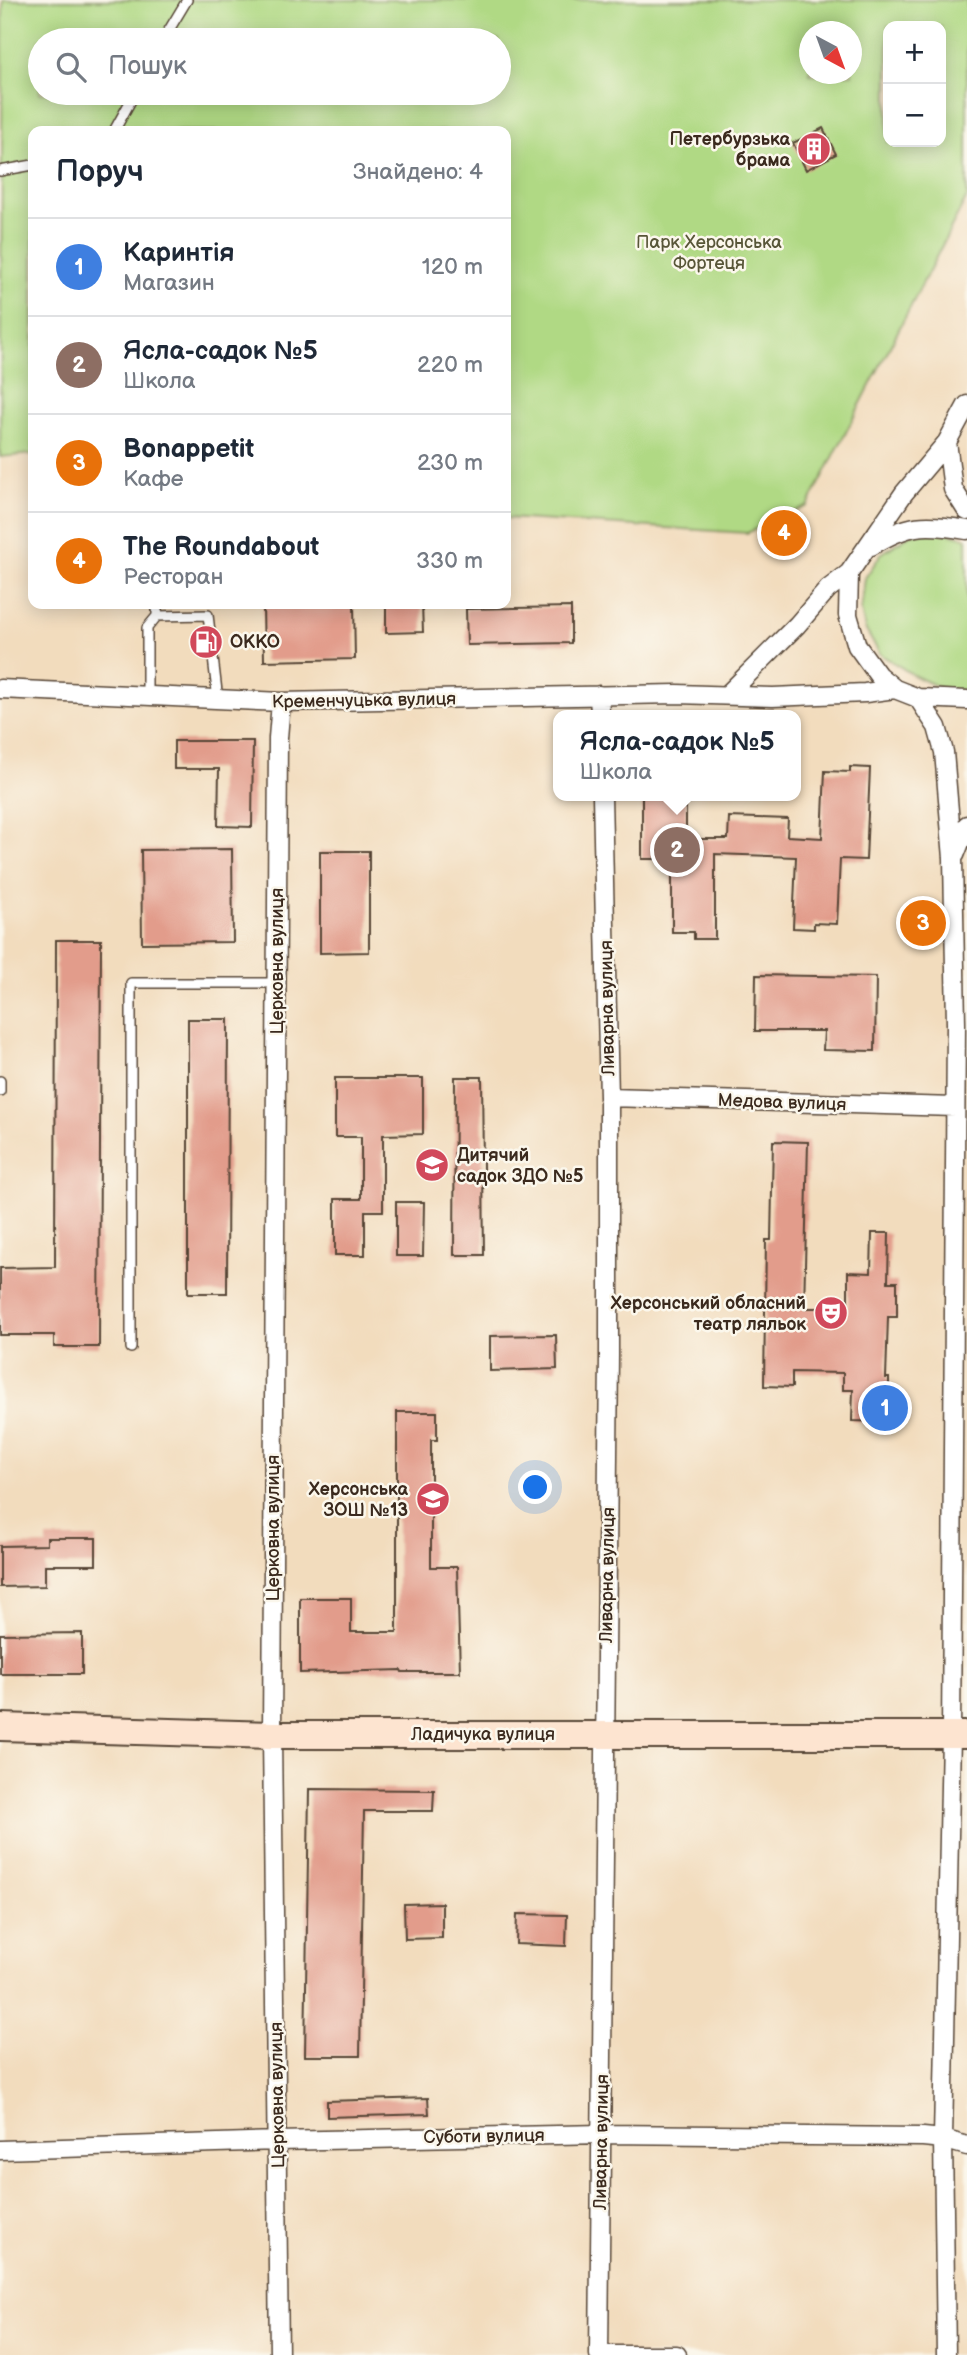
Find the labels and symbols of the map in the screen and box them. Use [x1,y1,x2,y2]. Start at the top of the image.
north arrow [799,21,862,84]
place label: Петербурзька брама [669,129,791,171]
building icon: Петербурзька брама [795,130,833,168]
park label: Парк Херсонська Фортеця [636,232,782,274]
pin: 4 [761,507,807,559]
fuel station icon: ОККО [187,623,225,661]
place label: ОККО [230,632,280,653]
street label: Кременчуцька вулиця [272,688,456,713]
pin: 2 [654,824,700,876]
street label: Церковна вулиця [267,888,288,1034]
pin: 3 [900,897,946,949]
street label: Ливарна вулиця [596,940,619,1077]
street label: Медова вулиця [717,1090,847,1115]
place label: Дитячий садок ЗДО №5 [457,1145,584,1187]
school or university icon: Дитячий садок ЗДО №5 [413,1146,451,1184]
place label: Херсонський обласний театр ляльок [610,1293,806,1335]
theatre icon: Херсонський обласний театр ляльок [812,1294,850,1332]
pin: 1 [862,1382,908,1434]
street label: Церковна вулиця [263,1455,284,1601]
your location [518,1470,552,1504]
place label: Херсонська ЗОШ №13 [308,1479,409,1521]
school or university icon: Херсонська ЗОШ №13 [414,1480,452,1518]
street label: Ливарна вулиця [596,1507,619,1644]
street label: Ладичука вулиця [410,1724,555,1745]
street label: Церковна вулиця [266,2022,289,2168]
street label: Ливарна вулиця [590,2074,613,2211]
street label: Суботи вулиця [423,2125,545,2148]

